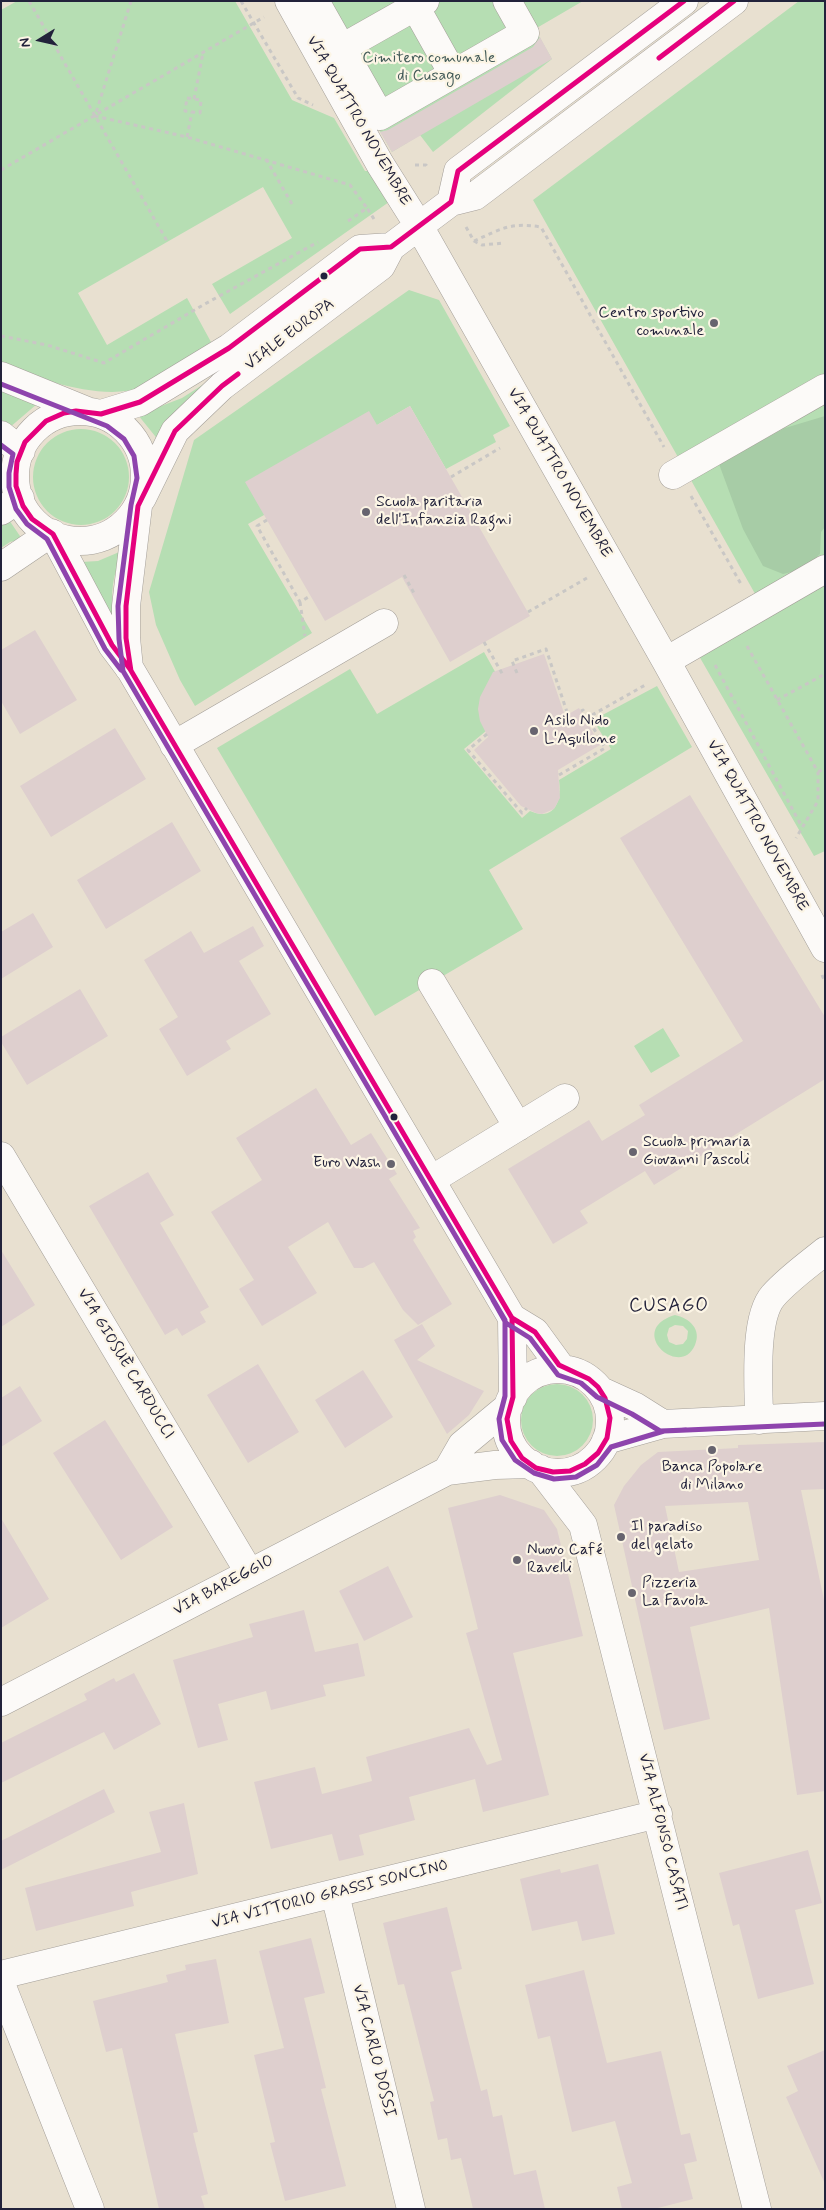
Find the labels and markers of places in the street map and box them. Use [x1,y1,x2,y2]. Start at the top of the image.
unlabelled marker [319,271,329,281]
place label: Centro sportivo comunale [598,304,704,342]
marker: Centro sportivo comunale [708,317,720,329]
place label: Scuola paritaria dell'Infanzia Ragni [376,493,512,531]
marker: Scuola paritaria dell'Infanzia Ragni [360,506,372,518]
place label: Asilo Nido L'Aquilone [544,712,616,750]
marker: Asilo Nido L'Aquilone [528,725,540,737]
unlabelled marker [389,1112,399,1122]
place label: Scuola primaria Giovanni Pascoli [643,1133,751,1171]
marker: Scuola primaria Giovanni Pascoli [627,1146,639,1158]
place label: Euro Wash [313,1154,381,1174]
marker: Euro Wash [385,1158,397,1170]
marker: Banca Popolare di Milano [706,1444,718,1456]
place label: Banca Popolare di Milano [662,1458,762,1496]
place label: Il paradiso del gelato [631,1518,702,1556]
marker: Il paradiso del gelato [615,1531,627,1543]
place label: Nuovo Café Ravelli [527,1541,602,1579]
marker: Nuovo Café Ravelli [511,1554,523,1566]
place label: Pizzeria La Favola [642,1574,708,1612]
marker: Pizzeria La Favola [626,1587,638,1599]

